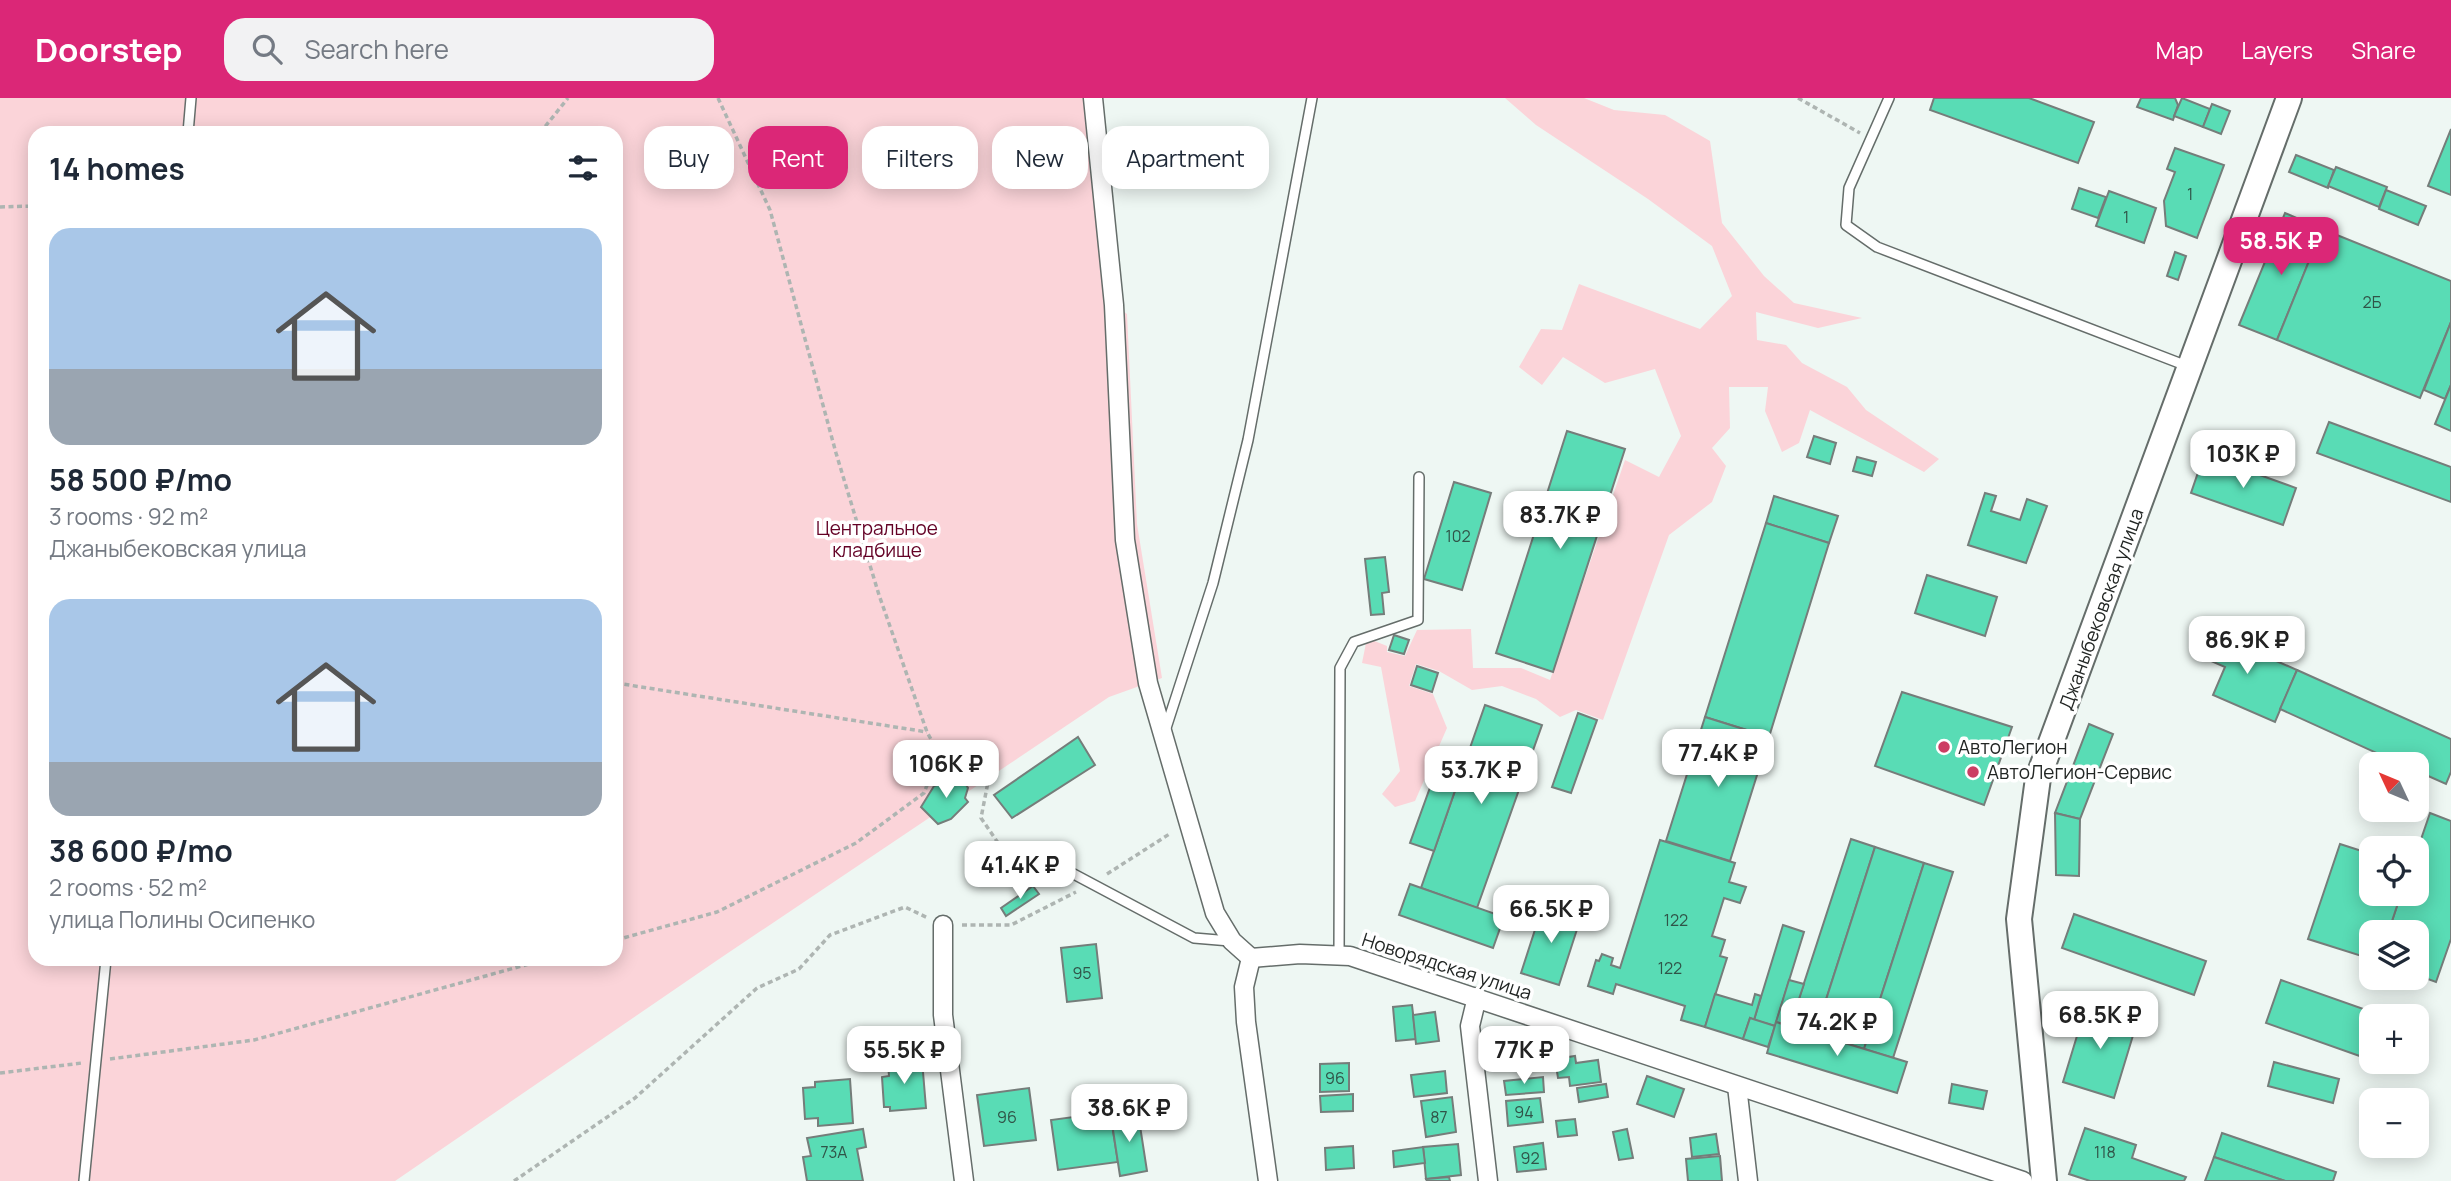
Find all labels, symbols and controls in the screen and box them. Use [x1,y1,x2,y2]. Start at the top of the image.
search box [224,18,714,81]
text: Doorstep [35,27,182,72]
icon: search [248,30,286,68]
text: Search here [304,31,449,67]
text: Map [2156,33,2203,66]
text: Layers [2241,33,2313,66]
text: Share [2351,33,2416,66]
chip: Buy [644,126,734,189]
chip: Rent [748,126,848,189]
chip: Filters [862,126,978,189]
chip: New [992,126,1088,189]
chip: Apartment [1102,126,1269,189]
text: 14 homes [49,148,185,189]
icon: filters [564,149,602,187]
house number: 1 [2187,183,2193,205]
house number: 1 [2123,206,2129,228]
pin: 58.5K ₽ [2216,218,2346,277]
text: 58.5K ₽ [2240,224,2322,256]
icon: home [263,273,389,399]
house number: 2Б [2363,291,2382,313]
pin: 103K ₽ [2186,430,2300,490]
text: 103K ₽ [2206,437,2280,469]
text: 58 500 ₽/mo [49,459,232,500]
pin: 83.7K ₽ [1495,491,1625,551]
text: 83.7K ₽ [1519,498,1601,530]
text: 3 rooms · 92 m² [49,500,208,532]
street label: Джаныбековская улица [2052,505,2150,713]
park label: Центральное кладбище [816,515,938,563]
house number: 102 [1445,525,1471,547]
text: Джаныбековская улица [49,532,307,564]
pin: 86.9K ₽ [2182,616,2312,676]
text: 86.9K ₽ [2205,623,2289,655]
icon: home [263,644,389,770]
pin: 77.4K ₽ [1653,730,1783,789]
place label: АвтоЛегион [1958,734,2068,760]
text: 77.4K ₽ [1678,736,1758,768]
marker: АвтоЛегион [1936,739,1952,755]
pin: 106K ₽ [889,740,1003,800]
pin: 53.7K ₽ [1416,746,1546,806]
text: 106K ₽ [909,747,983,779]
north arrow [2359,752,2429,822]
map controls [2359,752,2429,1158]
text: 53.7K ₽ [1441,753,1521,785]
place label: АвтоЛегион-Сервис [1987,759,2172,785]
marker: АвтоЛегион-Сервис [1965,764,1981,780]
text: 38 600 ₽/mo [49,830,233,871]
button: locate [2359,836,2429,906]
pin: 41.4K ₽ [955,842,1085,901]
text: 41.4K ₽ [981,848,1059,880]
text: 2 rooms · 52 m² [49,871,207,903]
pin: 66.5K ₽ [1486,886,1616,945]
text: 66.5K ₽ [1509,892,1593,924]
text: улица Полины Осипенко [49,903,315,935]
house number: 122 [1664,909,1688,931]
button: layers [2359,920,2429,990]
street label: Новорядская улица [1359,926,1535,1006]
house number: 122 [1658,957,1682,979]
house number: 95 [1072,962,1092,984]
pin: 68.5K ₽ [2035,992,2165,1051]
pin: 74.2K ₽ [1772,998,1902,1058]
text: 68.5K ₽ [2058,998,2142,1030]
button: + [2359,1004,2429,1074]
text: 74.2K ₽ [1797,1005,1877,1037]
pin: 55.5K ₽ [839,1026,969,1086]
pin: 77K ₽ [1475,1026,1573,1086]
text: 55.5K ₽ [863,1033,945,1065]
text: 77K ₽ [1494,1033,1554,1065]
house number: 96 [1325,1067,1345,1089]
pin: 38.6K ₽ [1064,1084,1194,1144]
button: − [2359,1088,2429,1158]
text: 38.6K ₽ [1087,1091,1171,1123]
house number: 94 [1514,1101,1534,1123]
house number: 96 [997,1106,1017,1128]
house number: 87 [1430,1106,1448,1128]
house number: 73А [820,1141,848,1163]
house number: 118 [2094,1141,2116,1163]
house number: 92 [1520,1147,1540,1169]

